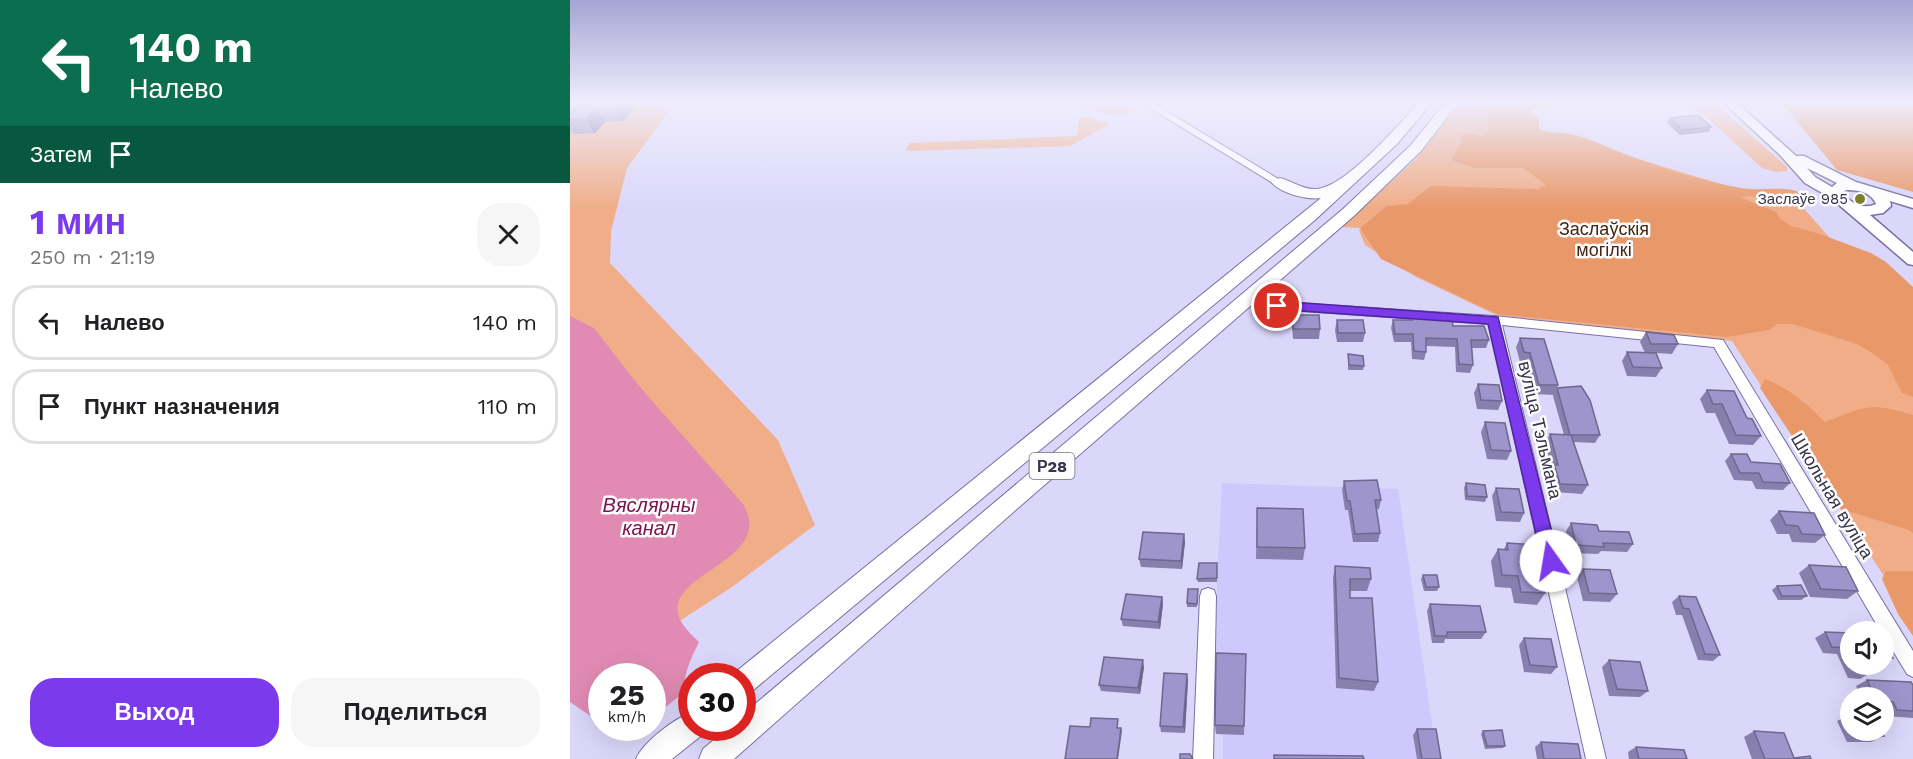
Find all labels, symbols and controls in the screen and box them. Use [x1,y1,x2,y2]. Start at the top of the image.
text: 140 m [129,23,253,72]
icon: left [30,24,108,102]
text: Налево [129,73,223,105]
icon: arrive [104,138,137,171]
text: Затем [30,142,92,167]
place label: Заслаўе 985 [1758,190,1848,208]
marker: Заслаўе 985 [1853,192,1867,206]
text: 1 мин [30,201,126,243]
button: close [477,203,540,266]
park label: Заслаўскія могілкі [1559,218,1649,260]
text: 250 m · 21:19 [30,245,155,269]
pin [1251,280,1302,331]
icon: arrive [1260,289,1293,322]
icon: left [33,306,66,339]
text: Налево [84,310,165,335]
text: 140 m [473,310,537,335]
street label: вуліца Тэльмана [1514,359,1567,502]
icon: arrive [33,390,66,423]
text: Пункт назначения [84,394,280,419]
text: 110 m [478,394,537,419]
street label: Школьная вуліца [1787,429,1879,563]
road number: Р28 [1030,453,1074,479]
water label: Вяслярны канал [603,493,696,540]
position arrow [1519,529,1583,593]
map controls [1840,621,1894,741]
button: sound [1840,621,1894,675]
speed limit sign: 30 [678,663,756,741]
text: 25 [609,677,645,712]
button: Выход [30,678,279,747]
button: Поделиться [291,678,540,747]
button: layers [1840,687,1894,741]
text: km/h [608,708,646,726]

